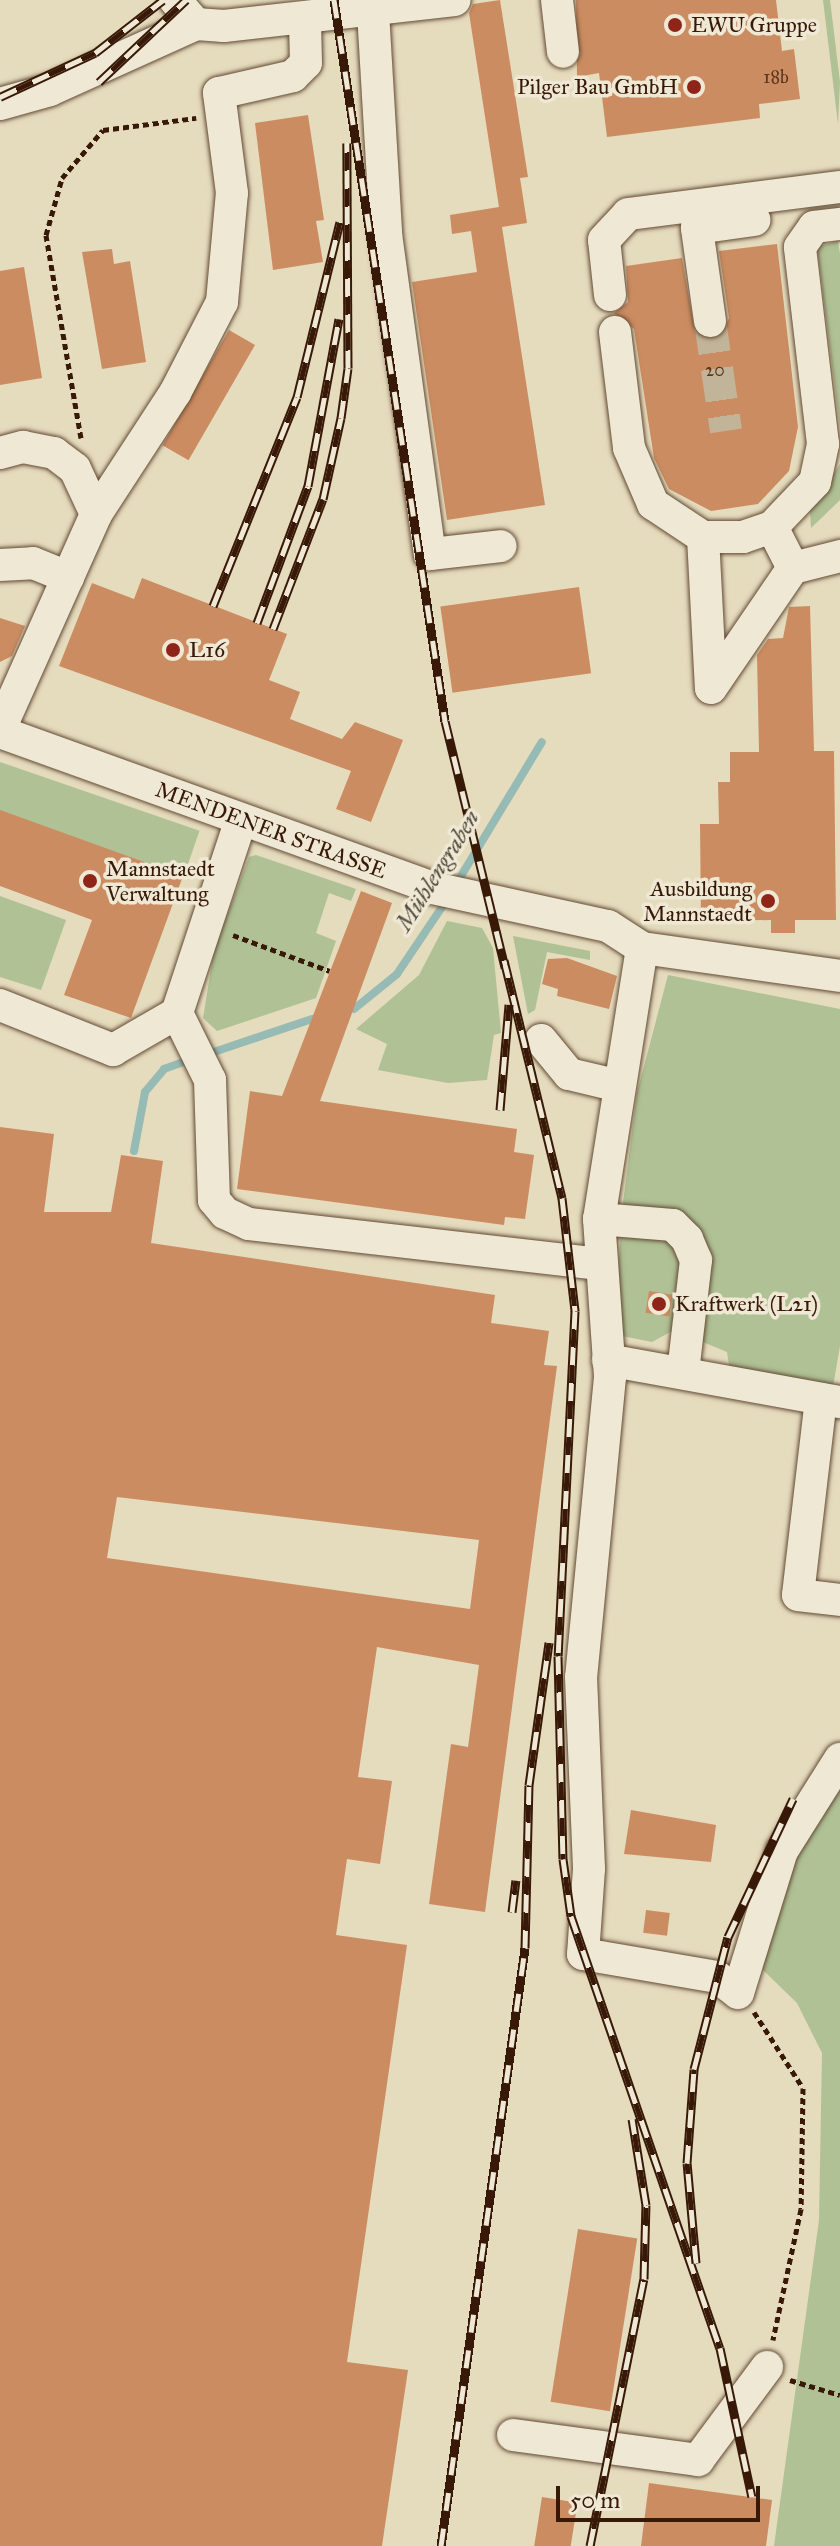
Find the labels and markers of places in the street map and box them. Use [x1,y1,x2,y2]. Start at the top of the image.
place label: EWU Gruppe [691,12,817,38]
marker: EWU Gruppe [666,16,684,34]
place label: Pilger Bau GmbH [517,74,678,100]
marker: Pilger Bau GmbH [685,78,703,96]
place label: L16 [189,637,225,663]
marker: L16 [164,641,182,659]
place label: Mannstaedt Verwaltung [106,855,215,906]
marker: Mannstaedt Verwaltung [81,872,99,890]
place label: Ausbildung Mannstaedt [643,875,752,926]
marker: Ausbildung Mannstaedt [759,892,777,910]
place label: Kraftwerk (L21) [675,1291,818,1317]
marker: Kraftwerk (L21) [650,1295,668,1313]

